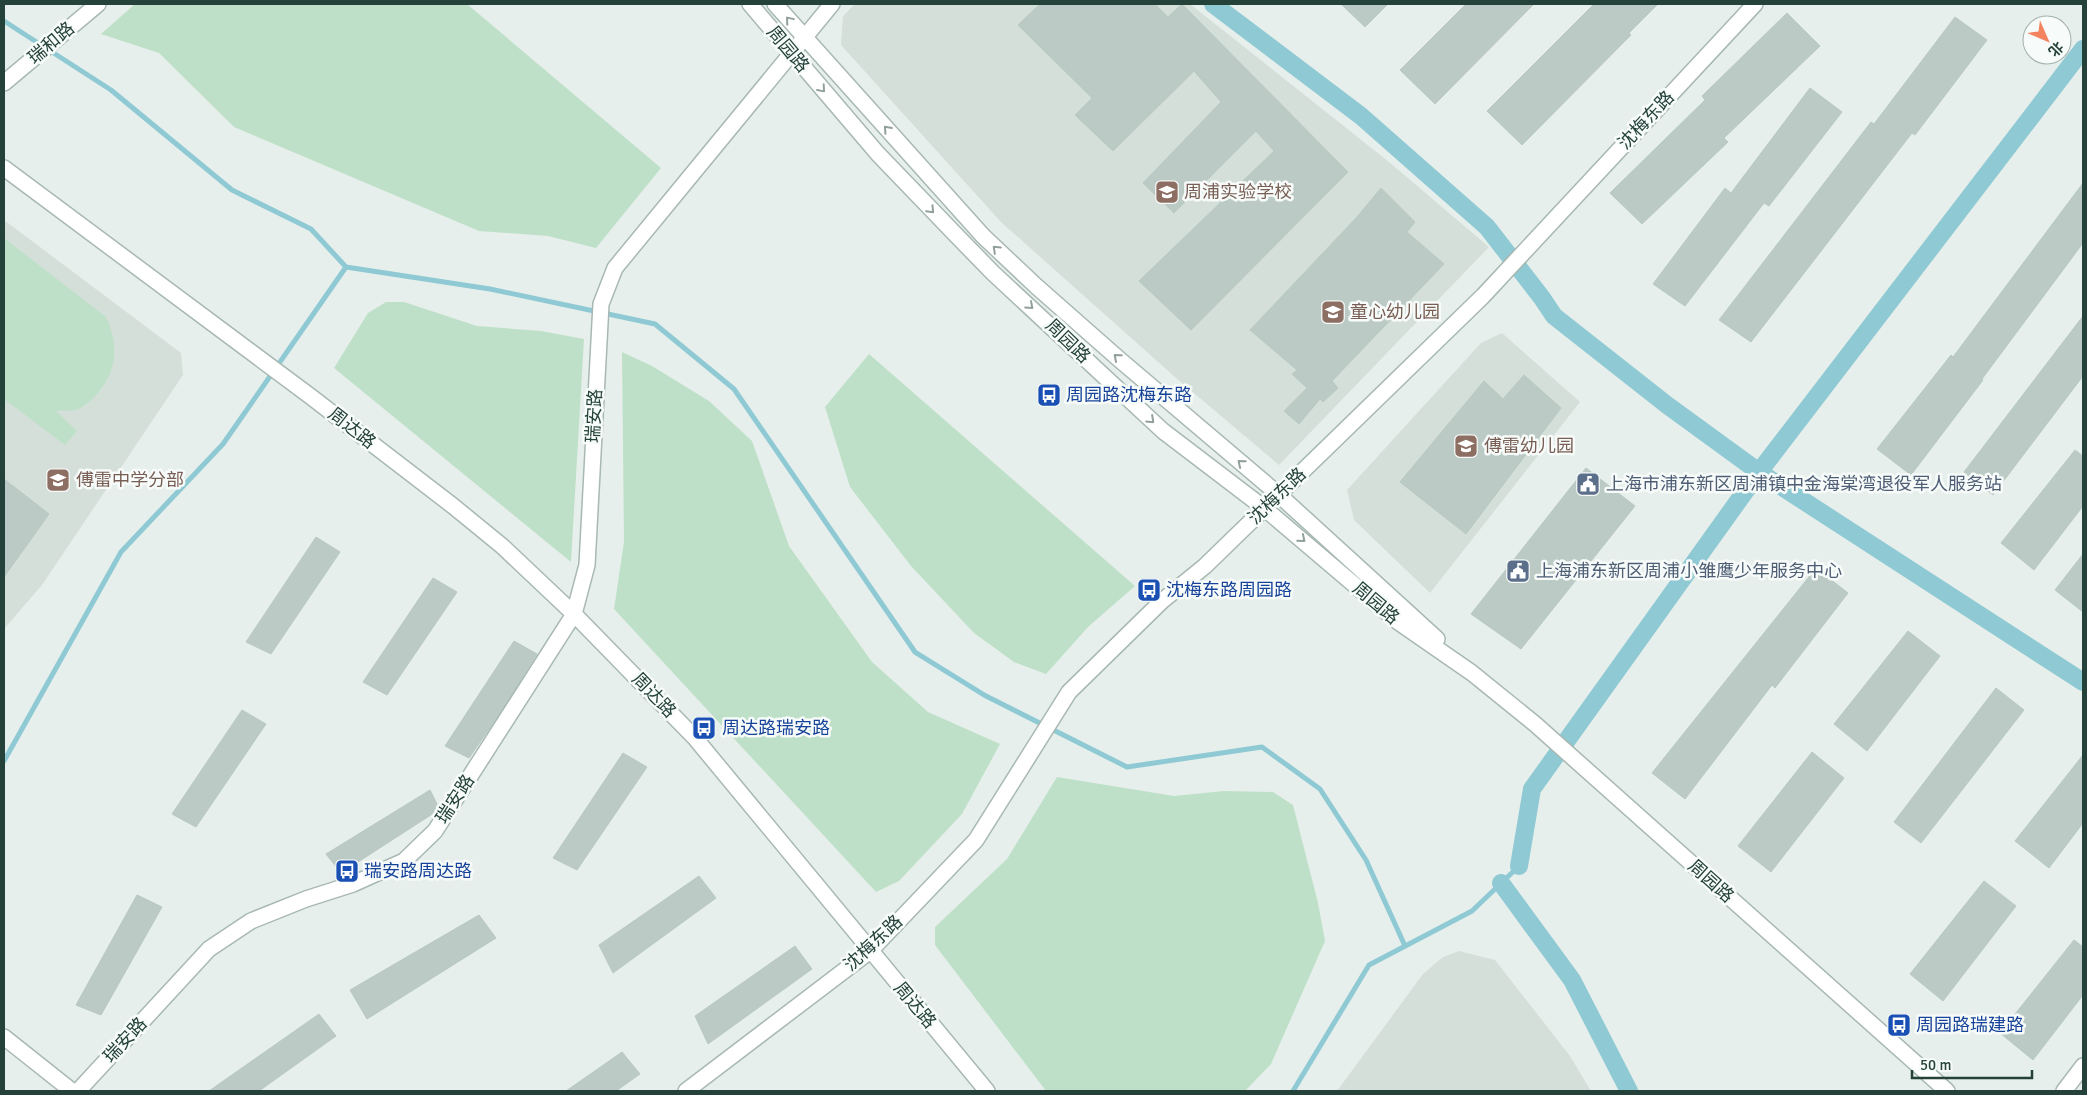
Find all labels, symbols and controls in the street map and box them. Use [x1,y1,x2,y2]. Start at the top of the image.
north arrow [2022,15,2072,65]
street label: 瑞和路 [23,17,79,69]
one-way arrow [786,17,795,26]
street label: 周园路 [762,21,814,77]
text: 北 [2045,38,2067,60]
one-way arrow [817,84,826,93]
street label: 沈梅东路 [1613,86,1679,154]
one-way arrow [883,126,892,135]
school or university icon: 周浦实验学校 [1154,179,1180,205]
place label: 周浦实验学校 [1184,181,1292,203]
one-way arrow [925,204,934,213]
one-way arrow [993,246,1002,255]
school or university icon: 童心幼儿园 [1320,299,1346,325]
one-way arrow [1025,301,1034,310]
place label: 童心幼儿园 [1350,301,1440,323]
street label: 周园路 [1041,314,1095,368]
one-way arrow [1114,354,1123,363]
bus stop icon: 周园路沈梅东路 [1036,382,1062,408]
place label: 周园路沈梅东路 [1066,384,1192,406]
street label: 瑞安路 [582,388,606,444]
street label: 周达路 [324,403,380,453]
one-way arrow [1145,414,1154,423]
school or university icon: 傅雷幼儿园 [1453,433,1479,459]
place label: 傅雷幼儿园 [1484,435,1574,457]
one-way arrow [1238,460,1247,468]
street label: 沈梅东路 [1243,463,1311,529]
school or university icon: 傅雷中学分部 [45,467,71,493]
place label: 傅雷中学分部 [76,469,184,491]
public building icon: 上海市浦东新区周浦镇中金海棠湾退役军人服务站 [1575,471,1601,497]
place label: 上海市浦东新区周浦镇中金海棠湾退役军人服务站 [1606,473,2002,495]
one-way arrow [1296,534,1305,543]
public building icon: 上海浦东新区周浦小雏鹰少年服务中心 [1505,558,1531,584]
place label: 上海浦东新区周浦小雏鹰少年服务中心 [1536,560,1842,582]
bus stop icon: 沈梅东路周园路 [1136,577,1162,603]
street label: 周园路 [1348,577,1404,629]
place label: 沈梅东路周园路 [1166,579,1292,601]
street label: 周达路 [627,668,681,722]
bus stop icon: 周达路瑞安路 [691,715,717,741]
place label: 周达路瑞安路 [722,717,830,739]
street label: 瑞安路 [431,770,479,828]
street label: 周园路 [1684,855,1738,907]
bus stop icon: 瑞安路周达路 [334,858,360,884]
place label: 瑞安路周达路 [364,860,472,882]
street label: 沈梅东路 [839,910,907,976]
street label: 周达路 [889,977,941,1033]
bus stop icon: 周园路瑞建路 [1886,1012,1912,1038]
street label: 瑞安路 [99,1013,151,1067]
place label: 周园路瑞建路 [1916,1014,2024,1036]
scale bar [1912,1048,2032,1080]
text: 50 m [1920,1056,1951,1074]

